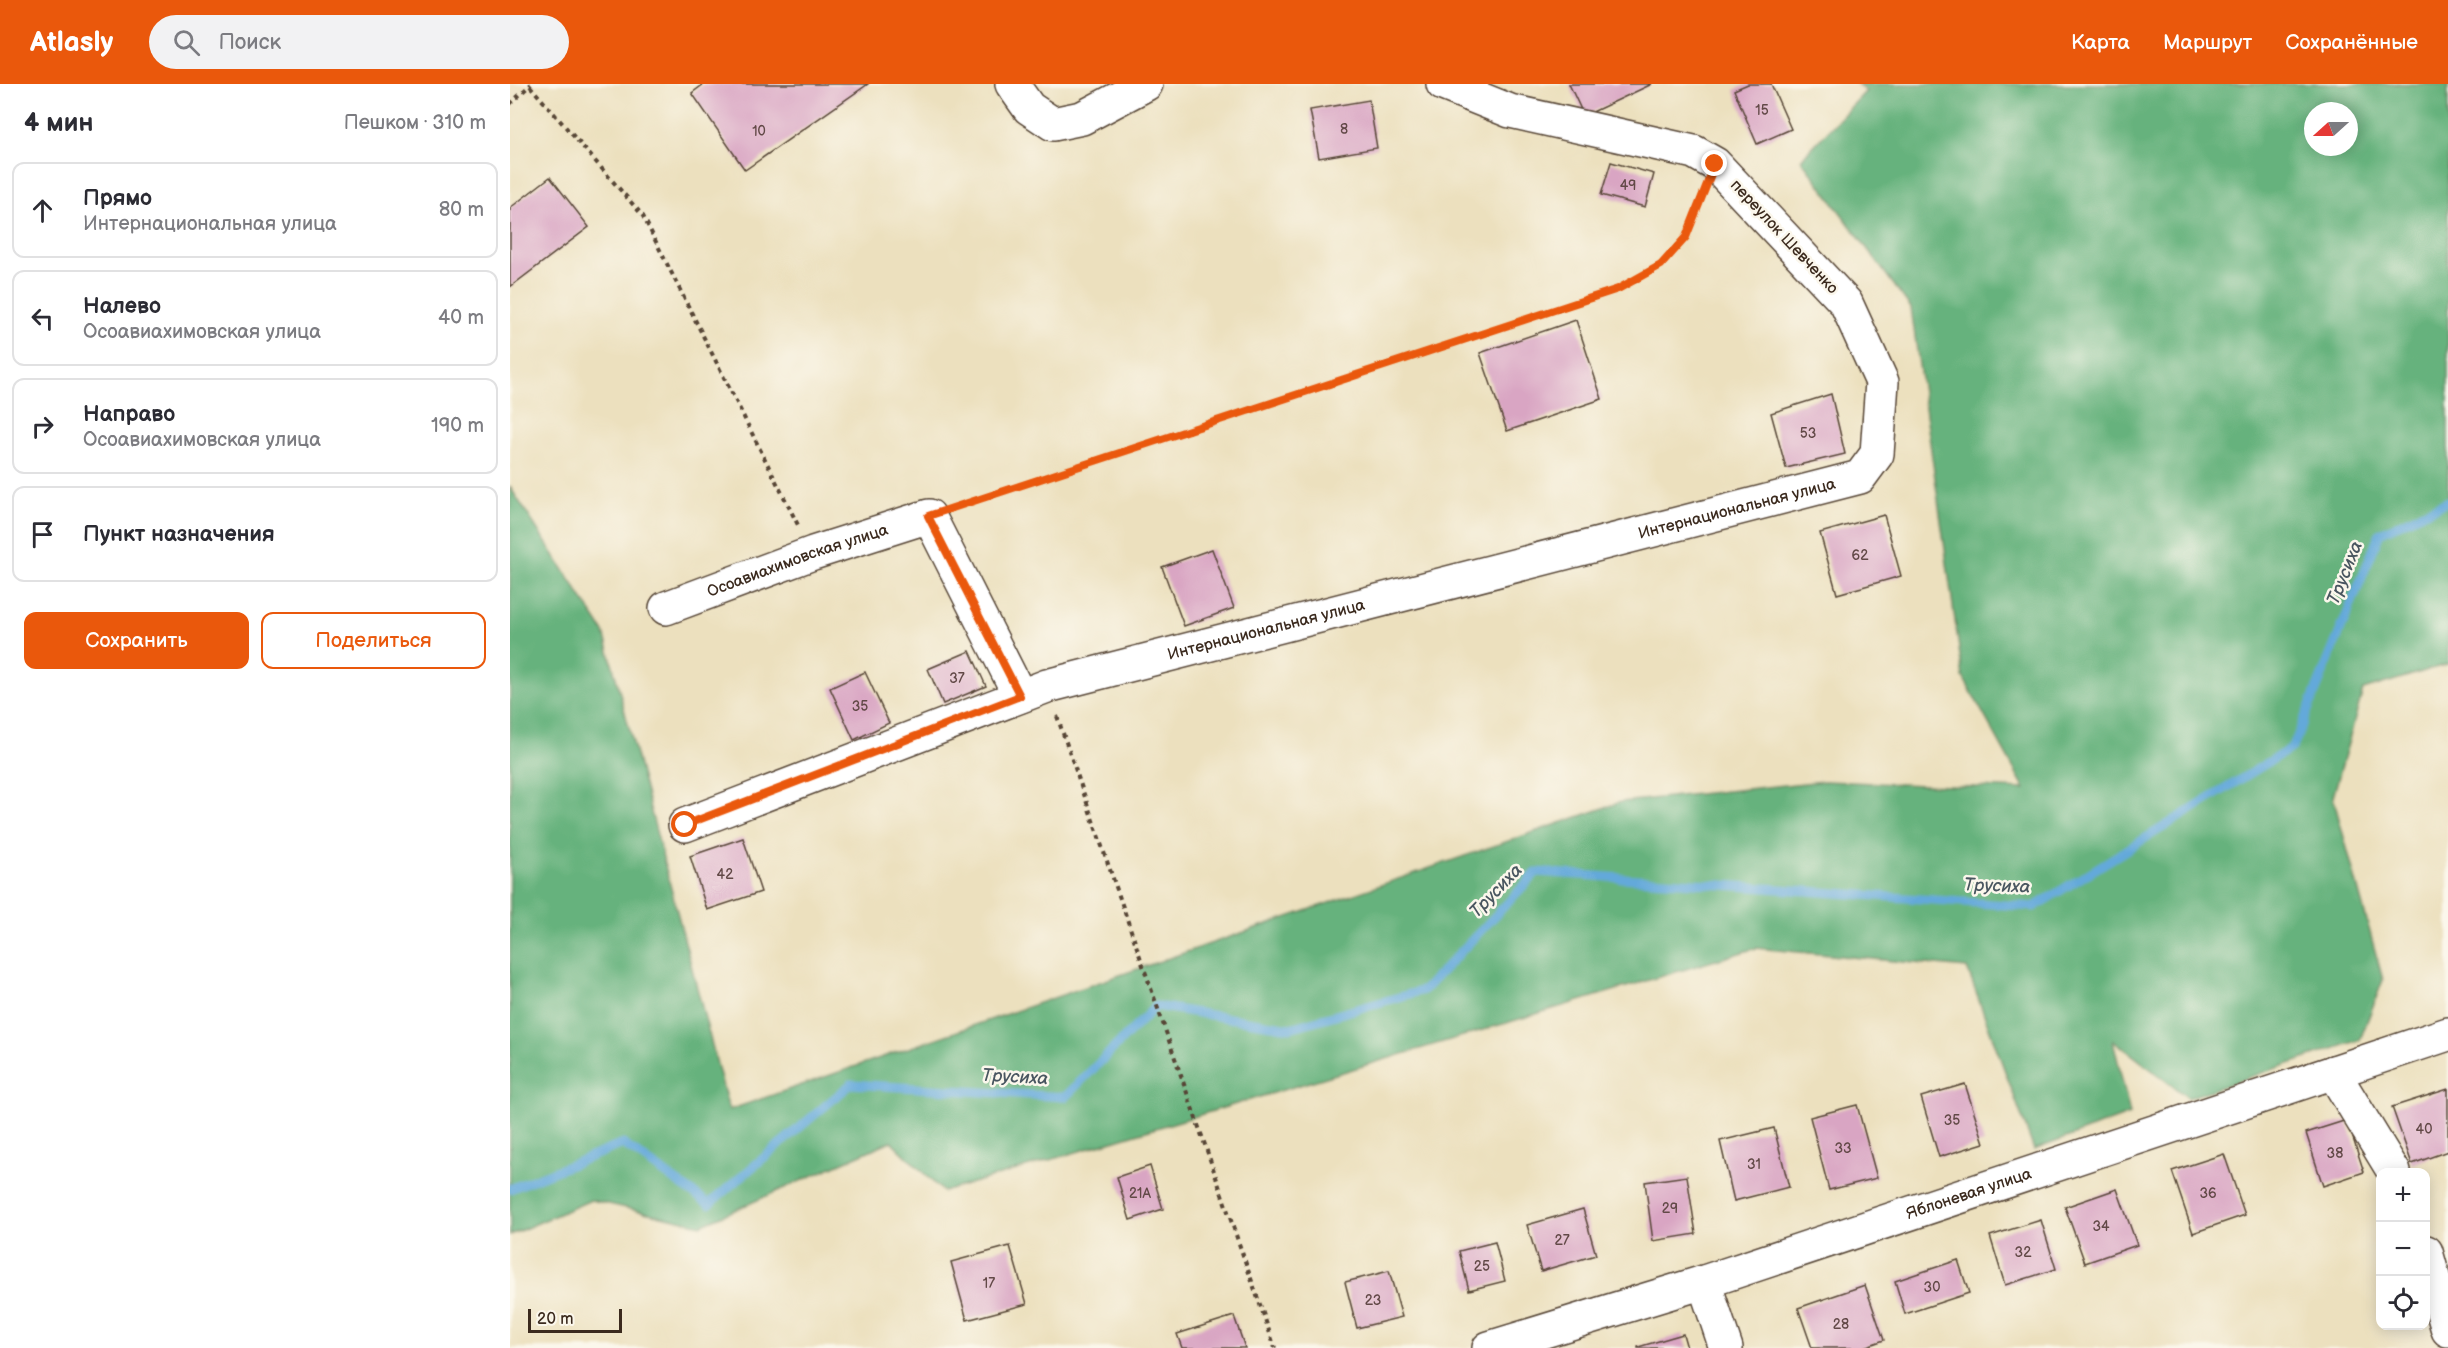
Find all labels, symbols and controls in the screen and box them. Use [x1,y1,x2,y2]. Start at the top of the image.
search box [149,15,569,69]
text: Atlasly [30,26,113,59]
icon: search [170,26,203,59]
text: Поиск [218,29,281,56]
text: Карта [2071,30,2130,55]
text: Маршрут [2163,30,2252,55]
text: Сохранённые [2285,30,2418,55]
house number: 15 [1755,102,1769,119]
north arrow [2304,102,2358,156]
text: 4 мин [24,108,93,139]
text: Пешком · 310 m [344,111,486,135]
house number: 8 [1340,121,1348,138]
house number: 10 [752,123,766,140]
route end [1701,150,1727,176]
street label: переулок Шевченко [1726,176,1842,298]
house number: 49 [1620,177,1636,194]
text: Прямо [83,185,152,212]
icon: ahead [26,194,59,227]
text: 80 m [439,198,484,222]
text: Интернациональная улица [83,212,337,236]
text: Налево [83,293,161,320]
icon: left [26,302,59,335]
text: 40 m [438,306,484,330]
text: Осоавиахимовская улица [83,320,321,344]
text: Направо [83,401,175,428]
icon: right [26,410,59,443]
text: 190 m [431,414,484,438]
house number: 53 [1800,425,1816,442]
text: Осоавиахимовская улица [83,428,321,452]
street label: Интернациональная улица [1636,474,1838,543]
icon: arrive [26,518,59,551]
street label: Осоавиахимовская улица [705,520,891,601]
text: Пункт назначения [83,521,275,548]
water label: Трусиха [2323,538,2367,608]
house number: 62 [1852,547,1869,564]
street label: Интернациональная улица [1165,595,1367,664]
button: Сохранить [24,612,249,669]
button: Поделиться [261,612,486,669]
house number: 37 [949,670,965,687]
house number: 35 [852,698,868,715]
route start [671,811,697,837]
water label: Трусиха [1465,860,1527,922]
house number: 42 [717,866,734,883]
water label: Трусиха [1963,874,2031,898]
water label: Трусиха [981,1065,1049,1089]
house number: 35 [1944,1112,1960,1129]
house number: 40 [2416,1121,2432,1138]
house number: 33 [1834,1140,1852,1157]
house number: 38 [2327,1145,2343,1162]
house number: 31 [1747,1156,1761,1173]
street label: Яблоневая улица [1904,1164,2034,1223]
map controls [2376,1168,2430,1330]
button: + [2376,1168,2430,1222]
house number: 21А [1129,1185,1151,1202]
house number: 36 [2199,1185,2217,1202]
house number: 29 [1662,1200,1678,1217]
house number: 34 [2092,1218,2110,1235]
button: − [2376,1222,2430,1276]
house number: 27 [1554,1232,1570,1249]
house number: 32 [2015,1244,2032,1261]
house number: 25 [1474,1258,1490,1275]
house number: 17 [983,1275,995,1292]
button: locate [2376,1276,2430,1330]
house number: 30 [1924,1279,1940,1296]
house number: 23 [1365,1292,1381,1309]
scale bar [528,1306,622,1334]
text: 20 m [537,1310,573,1329]
house number: 28 [1833,1316,1849,1333]

